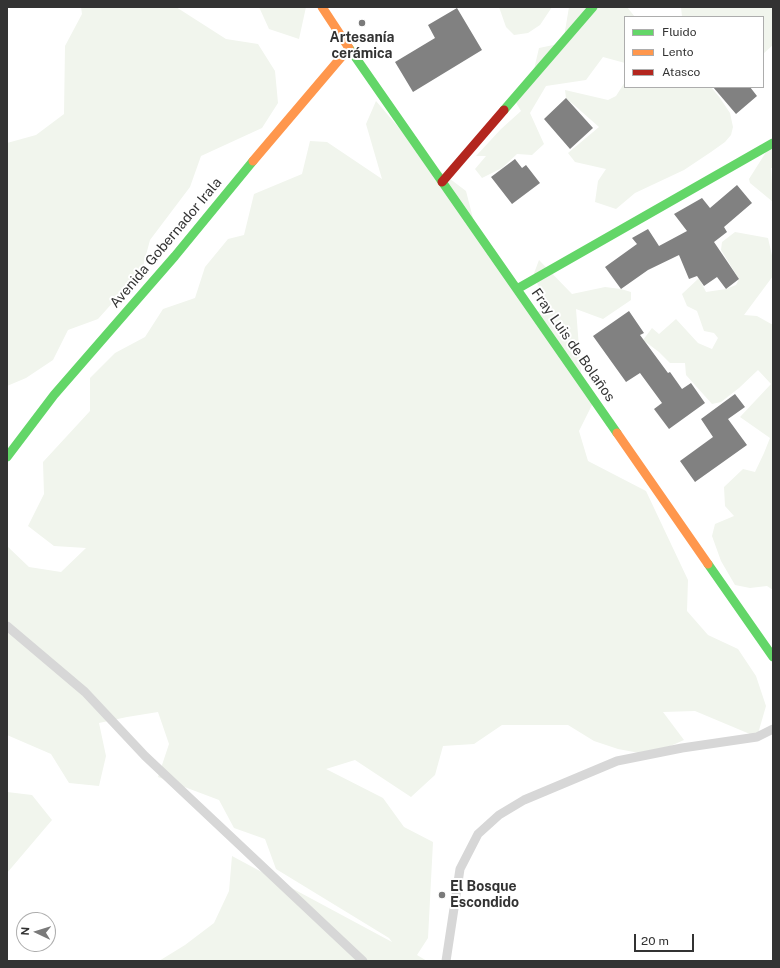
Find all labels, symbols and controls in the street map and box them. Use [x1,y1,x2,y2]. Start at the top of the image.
legend [624,16,764,88]
marker: Artesanía cerámica [357,18,367,28]
text: Fluido [662,25,697,39]
place label: Artesanía cerámica [330,30,394,62]
text: Lento [662,45,693,59]
text: Atasco [662,65,700,79]
street label: Avenida Gobernador Irala [107,175,225,311]
street label: Fray Luis de Bolaños [528,285,618,405]
place label: El Bosque Escondido [450,879,519,912]
marker: El Bosque Escondido [437,890,447,900]
north arrow [16,912,56,952]
scale bar [636,926,696,952]
text: N [19,927,31,936]
text: 20 m [641,934,669,948]

